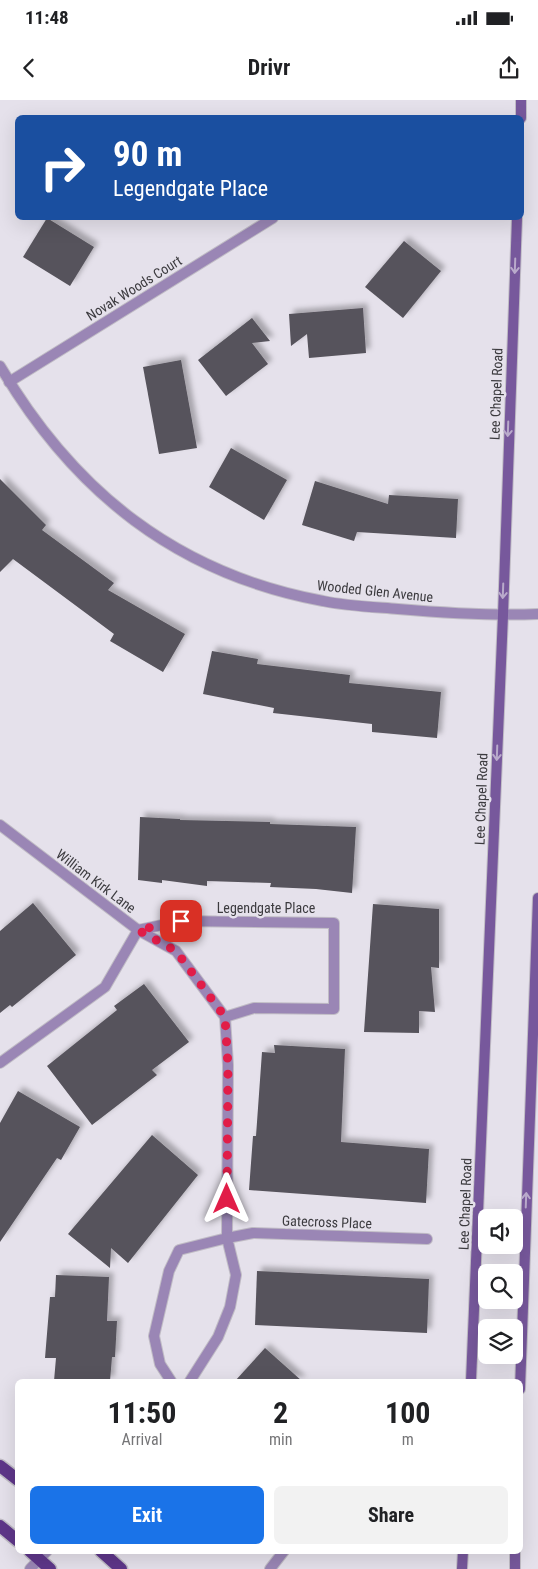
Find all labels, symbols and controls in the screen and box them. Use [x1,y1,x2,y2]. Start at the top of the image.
text: 11:48 [25,6,69,29]
icon: back [15,54,43,82]
icon: share [495,54,523,82]
text: Drivr [248,55,290,80]
text: 90 m [113,134,182,175]
icon: right [30,135,95,200]
text: Legendgate Place [113,176,268,201]
street label: Novak Woods Court [83,252,185,324]
one-way arrow [510,258,519,274]
street label: Lee Chapel Road [486,348,506,440]
one-way arrow [504,420,513,436]
street label: Wooded Glen Avenue [316,577,434,605]
one-way arrow [499,583,508,599]
one-way arrow [492,745,501,761]
street label: Lee Chapel Road [471,753,491,845]
street label: William Kirk Lane [53,846,139,916]
pin [160,900,202,942]
street label: Legendgate Place [217,900,316,916]
icon: arrive [167,907,195,935]
street label: Lee Chapel Road [455,1158,475,1250]
position arrow [200,1172,252,1224]
one-way arrow [521,1192,531,1208]
map controls [478,1209,523,1364]
button: sound [478,1209,523,1254]
street label: Gatecross Place [282,1212,373,1232]
button: search [478,1264,523,1309]
button: layers [478,1319,523,1364]
text: 11:50 [108,1395,176,1430]
text: 2 [273,1395,288,1430]
text: 100 [385,1395,430,1430]
text: Arrival [122,1430,162,1449]
text: min [269,1430,292,1449]
text: m [402,1430,414,1449]
button: Exit [30,1486,264,1544]
button: Share [274,1486,508,1544]

